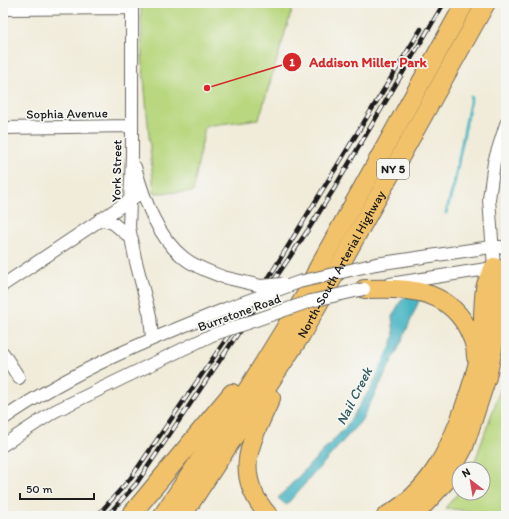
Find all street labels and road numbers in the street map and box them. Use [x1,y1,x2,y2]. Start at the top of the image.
street label: Sophia Avenue [26,105,108,122]
street label: York Street [108,139,125,202]
road number: NY 5 [377,159,409,179]
street label: North-South Arterial Highway [294,188,388,341]
street label: Burrstone Road [196,291,283,334]

